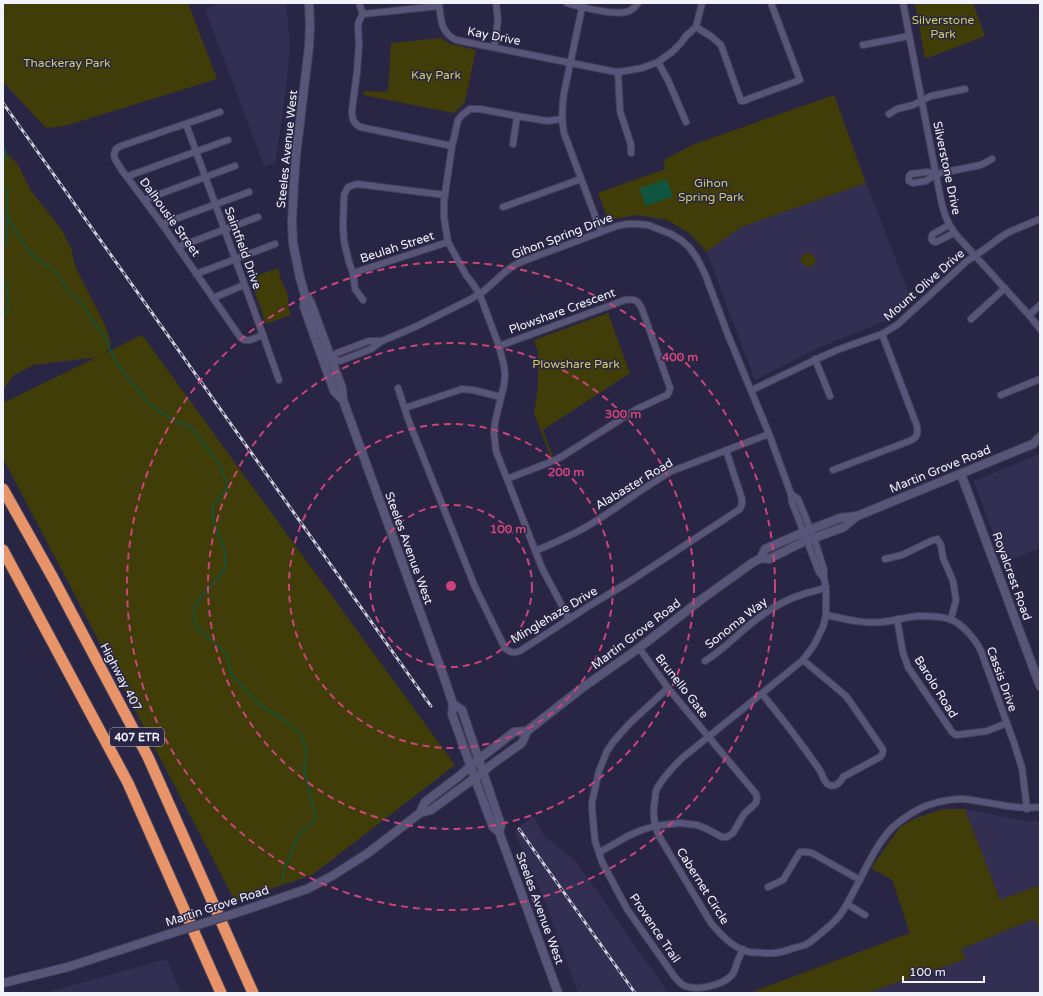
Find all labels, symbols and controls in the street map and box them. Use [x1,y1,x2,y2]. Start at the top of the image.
park label: Silverstone Park [912,13,974,41]
street label: Kay Drive [466,24,522,48]
park label: Thackeray Park [23,56,111,70]
park label: Kay Park [411,68,461,82]
street label: Steeles Avenue West [274,89,300,209]
street label: Silverstone Drive [930,120,964,216]
street label: Dalhousie Street [137,175,203,259]
park label: Gihon Spring Park [678,176,744,204]
street label: Saintfield Drive [222,205,264,291]
street label: Gihon Spring Drive [509,210,615,262]
street label: Beulah Street [358,228,436,266]
street label: Mount Olive Drive [881,246,967,324]
street label: Plowshare Crescent [507,285,617,337]
text: 400 m [662,350,698,364]
park label: Plowshare Park [532,357,620,371]
text: 300 m [605,407,641,421]
street label: Martin Grove Road [887,442,993,496]
street label: Alabaster Road [593,455,675,513]
text: 200 m [548,465,584,479]
street label: Steeles Avenue West [382,490,436,607]
text: 100 m [490,522,526,536]
street label: Royalcrest Road [990,530,1034,622]
centre of rings [444,579,458,593]
street label: Minglehaze Drive [508,583,600,646]
street label: Sonoma Way [702,594,770,652]
street label: Martin Grove Road [589,596,683,672]
street label: Highway 407 [97,641,145,713]
street label: Cassis Drive [984,645,1020,714]
street label: Brunello Gate [653,651,712,721]
street label: Barolo Road [911,653,961,721]
road number: 407 ETR [110,728,164,746]
street label: Cabernet Circle [674,845,732,927]
street label: Steeles Avenue West [513,850,567,967]
street label: Martin Grove Road [163,883,271,929]
street label: Provence Trail [627,891,683,965]
scale bar [903,958,984,984]
text: 100 m [909,965,946,979]

